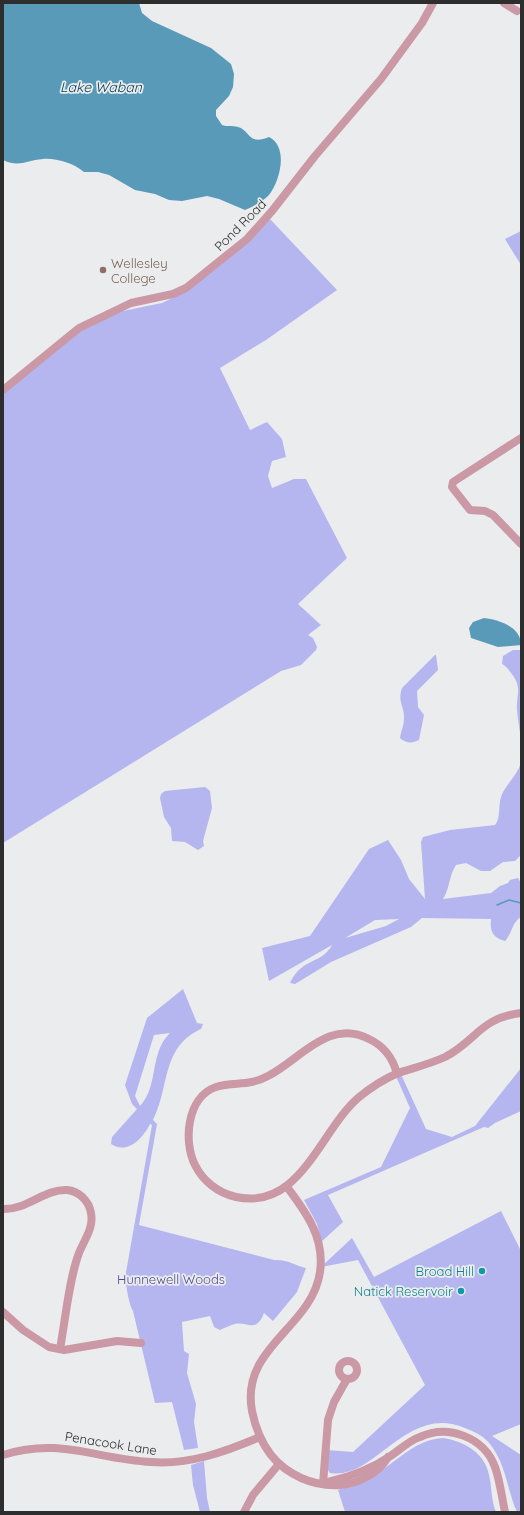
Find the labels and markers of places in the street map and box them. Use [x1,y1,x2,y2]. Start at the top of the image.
place label: Wellesley College [111,255,168,286]
marker: Wellesley College [98,265,108,275]
place label: Broad Hill [416,1263,474,1279]
marker: Broad Hill [477,1266,487,1276]
place label: Natick Reservoir [354,1283,453,1299]
marker: Natick Reservoir [456,1286,466,1296]

